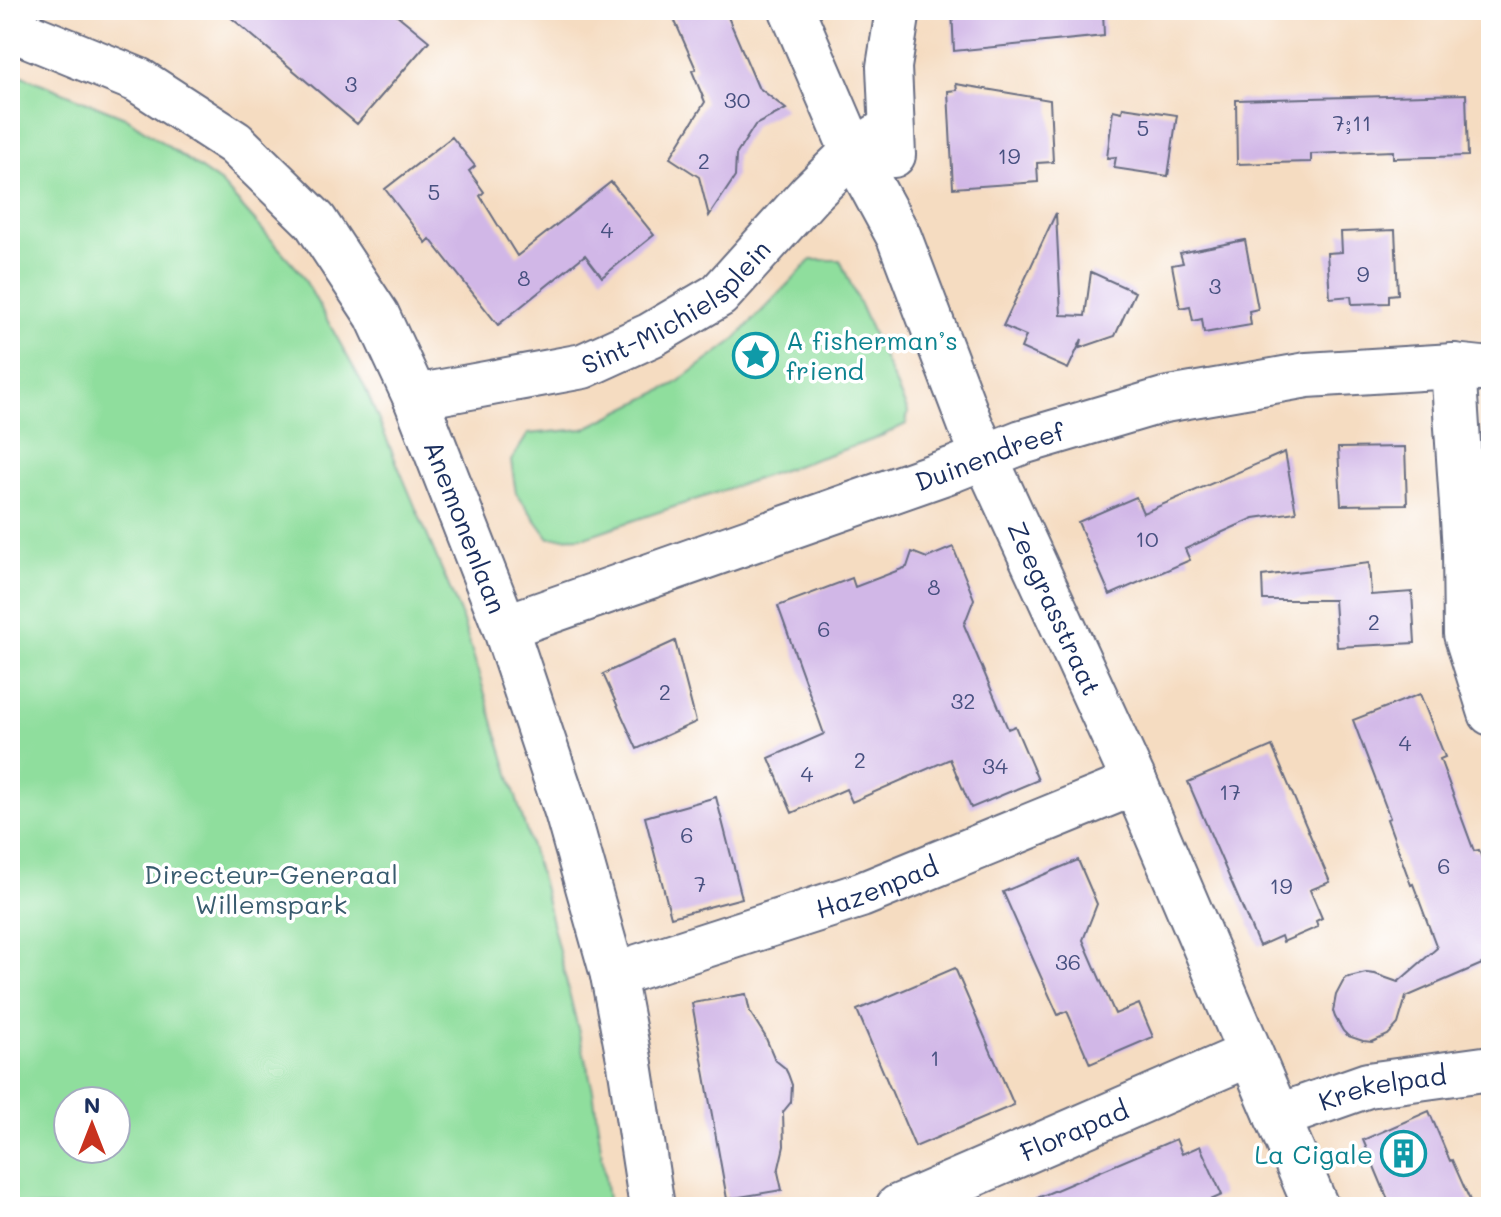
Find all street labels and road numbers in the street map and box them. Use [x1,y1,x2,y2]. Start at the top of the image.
street label: Sint-Michielsplein [576,233,778,381]
street label: Duinendreef [910,413,1069,498]
street label: Anemonenlaan [417,435,515,618]
street label: Zeegrasstraat [1000,516,1109,701]
street label: Hazenpad [811,848,943,926]
street label: Krekelpad [1314,1057,1448,1118]
street label: Florapad [1015,1092,1133,1169]

